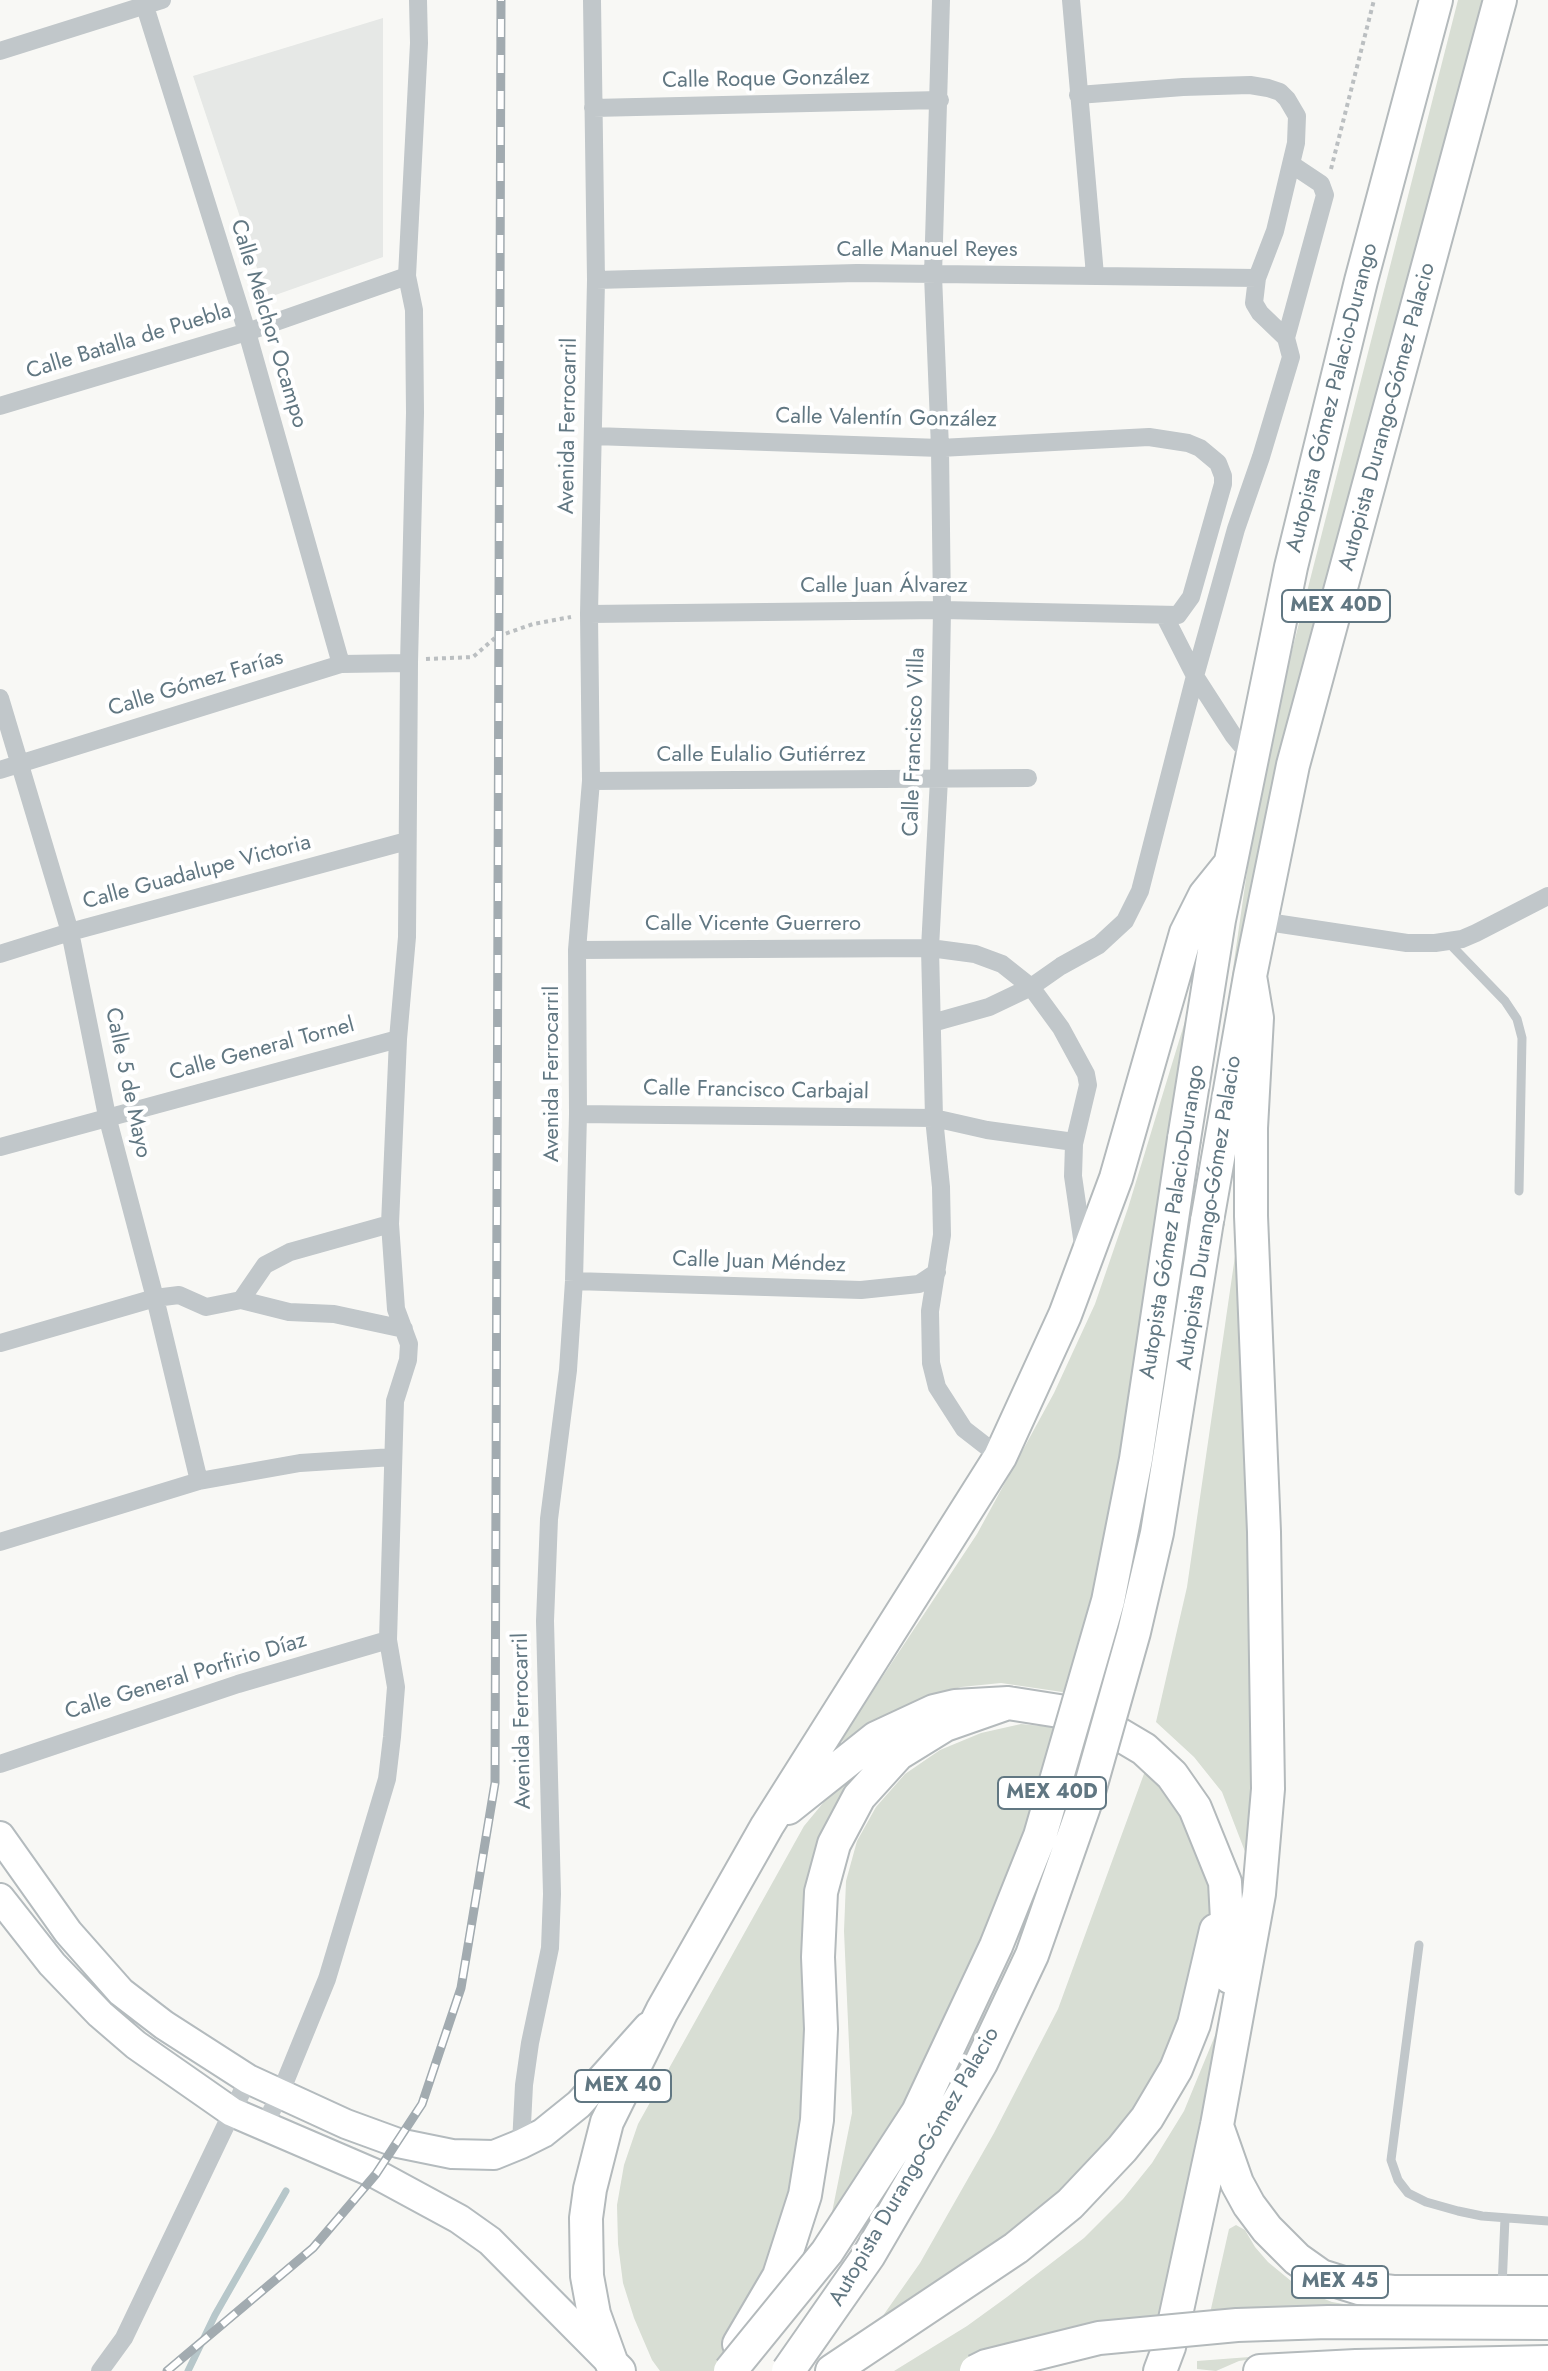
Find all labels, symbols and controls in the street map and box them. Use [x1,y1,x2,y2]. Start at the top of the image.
street label: Calle Roque González [662,65,870,95]
street label: Calle Melchor Ocampo [224,217,312,431]
street label: Calle Manuel Reyes [836,238,1018,264]
street label: Autopista Gómez Palacio-Durango [1282,241,1384,555]
street label: Autopista Durango-Gómez Palacio [1334,260,1442,574]
street label: Calle Batalla de Puebla [23,298,235,386]
street label: Avenida Ferrocarril [554,338,584,514]
street label: Calle Valentín González [775,404,997,434]
street label: Calle Juan Álvarez [800,574,968,600]
road number: MEX 40D [1282,590,1390,622]
street label: Calle Gómez Farías [105,645,287,723]
street label: Calle Francisco Villa [899,647,931,837]
street label: Calle Eulalio Gutiérrez [656,743,866,769]
street label: Calle Guadalupe Victoria [80,830,314,916]
street label: Calle Vicente Guerrero [645,912,861,938]
street label: Avenida Ferrocarril [540,986,566,1162]
street label: Calle 5 de Mayo [98,1006,156,1160]
street label: Calle General Tornel [167,1013,357,1087]
street label: Autopista Durango-Gómez Palacio [1172,1054,1248,1372]
street label: Autopista Gómez Palacio-Durango [1135,1063,1211,1381]
street label: Calle Francisco Carbajal [643,1076,869,1106]
street label: Calle Juan Méndez [672,1247,846,1279]
street label: Calle General Porfirio Díaz [62,1628,310,1726]
street label: Avenida Ferrocarril [508,1633,538,1809]
road number: MEX 40D [998,1777,1106,1809]
street label: Autopista Durango-Gómez Palacio [824,2023,1006,2311]
road number: MEX 40 [575,2070,671,2102]
road number: MEX 45 [1292,2266,1388,2298]

